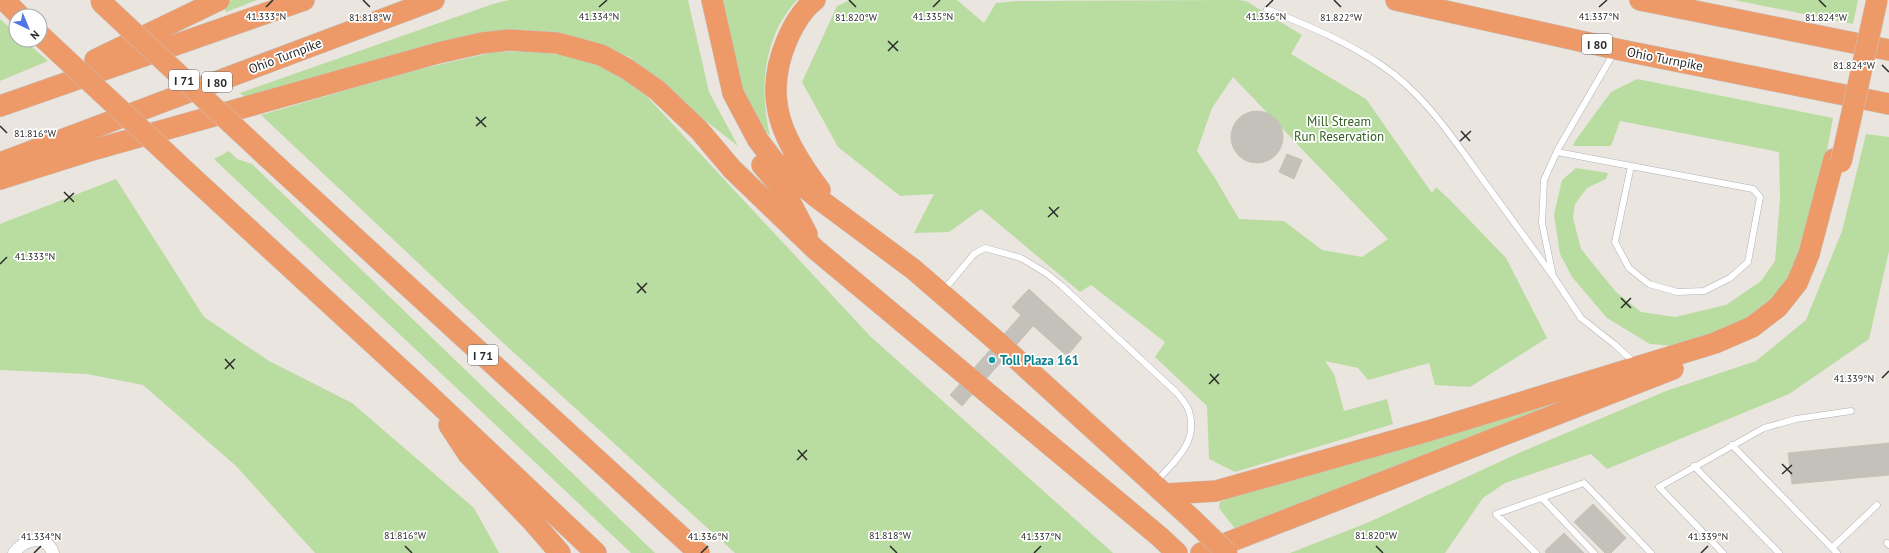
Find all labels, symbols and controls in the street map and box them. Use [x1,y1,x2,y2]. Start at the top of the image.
north arrow [8,8,48,48]
text: 41.333°N [246,10,286,23]
text: 41.334°N [579,10,619,23]
text: 41.335°N [913,10,953,23]
text: 41.336°N [1246,10,1286,23]
text: 41.337°N [1579,10,1619,23]
text: 81.818°W [349,11,392,24]
text: 81.820°W [835,11,878,24]
text: 81.822°W [1320,11,1363,24]
text: 81.824°W [1805,11,1848,24]
text: N [27,28,42,43]
street label: Ohio Turnpike [246,34,324,78]
road number: I 80 [1582,34,1612,54]
street label: Ohio Turnpike [1626,43,1704,75]
text: 81.824°W [1833,59,1876,72]
road number: I 71 [169,70,199,90]
road number: I 80 [202,72,232,92]
park label: Mill Stream Run Reservation [1294,113,1384,145]
text: 81.816°W [14,127,57,140]
text: 41.333°N [15,250,55,263]
road number: I 71 [468,345,498,365]
place label: Toll Plaza 161 [1000,352,1079,369]
marker: Toll Plaza 161 [987,355,997,365]
text: 41.339°N [1834,372,1874,385]
text: 81.816°W [384,529,427,542]
text: 81.818°W [869,529,912,542]
text: 81.820°W [1355,529,1398,542]
text: 41.334°N [21,530,61,543]
text: 41.336°N [688,530,728,543]
text: 41.337°N [1021,530,1061,543]
text: 41.339°N [1688,530,1728,543]

